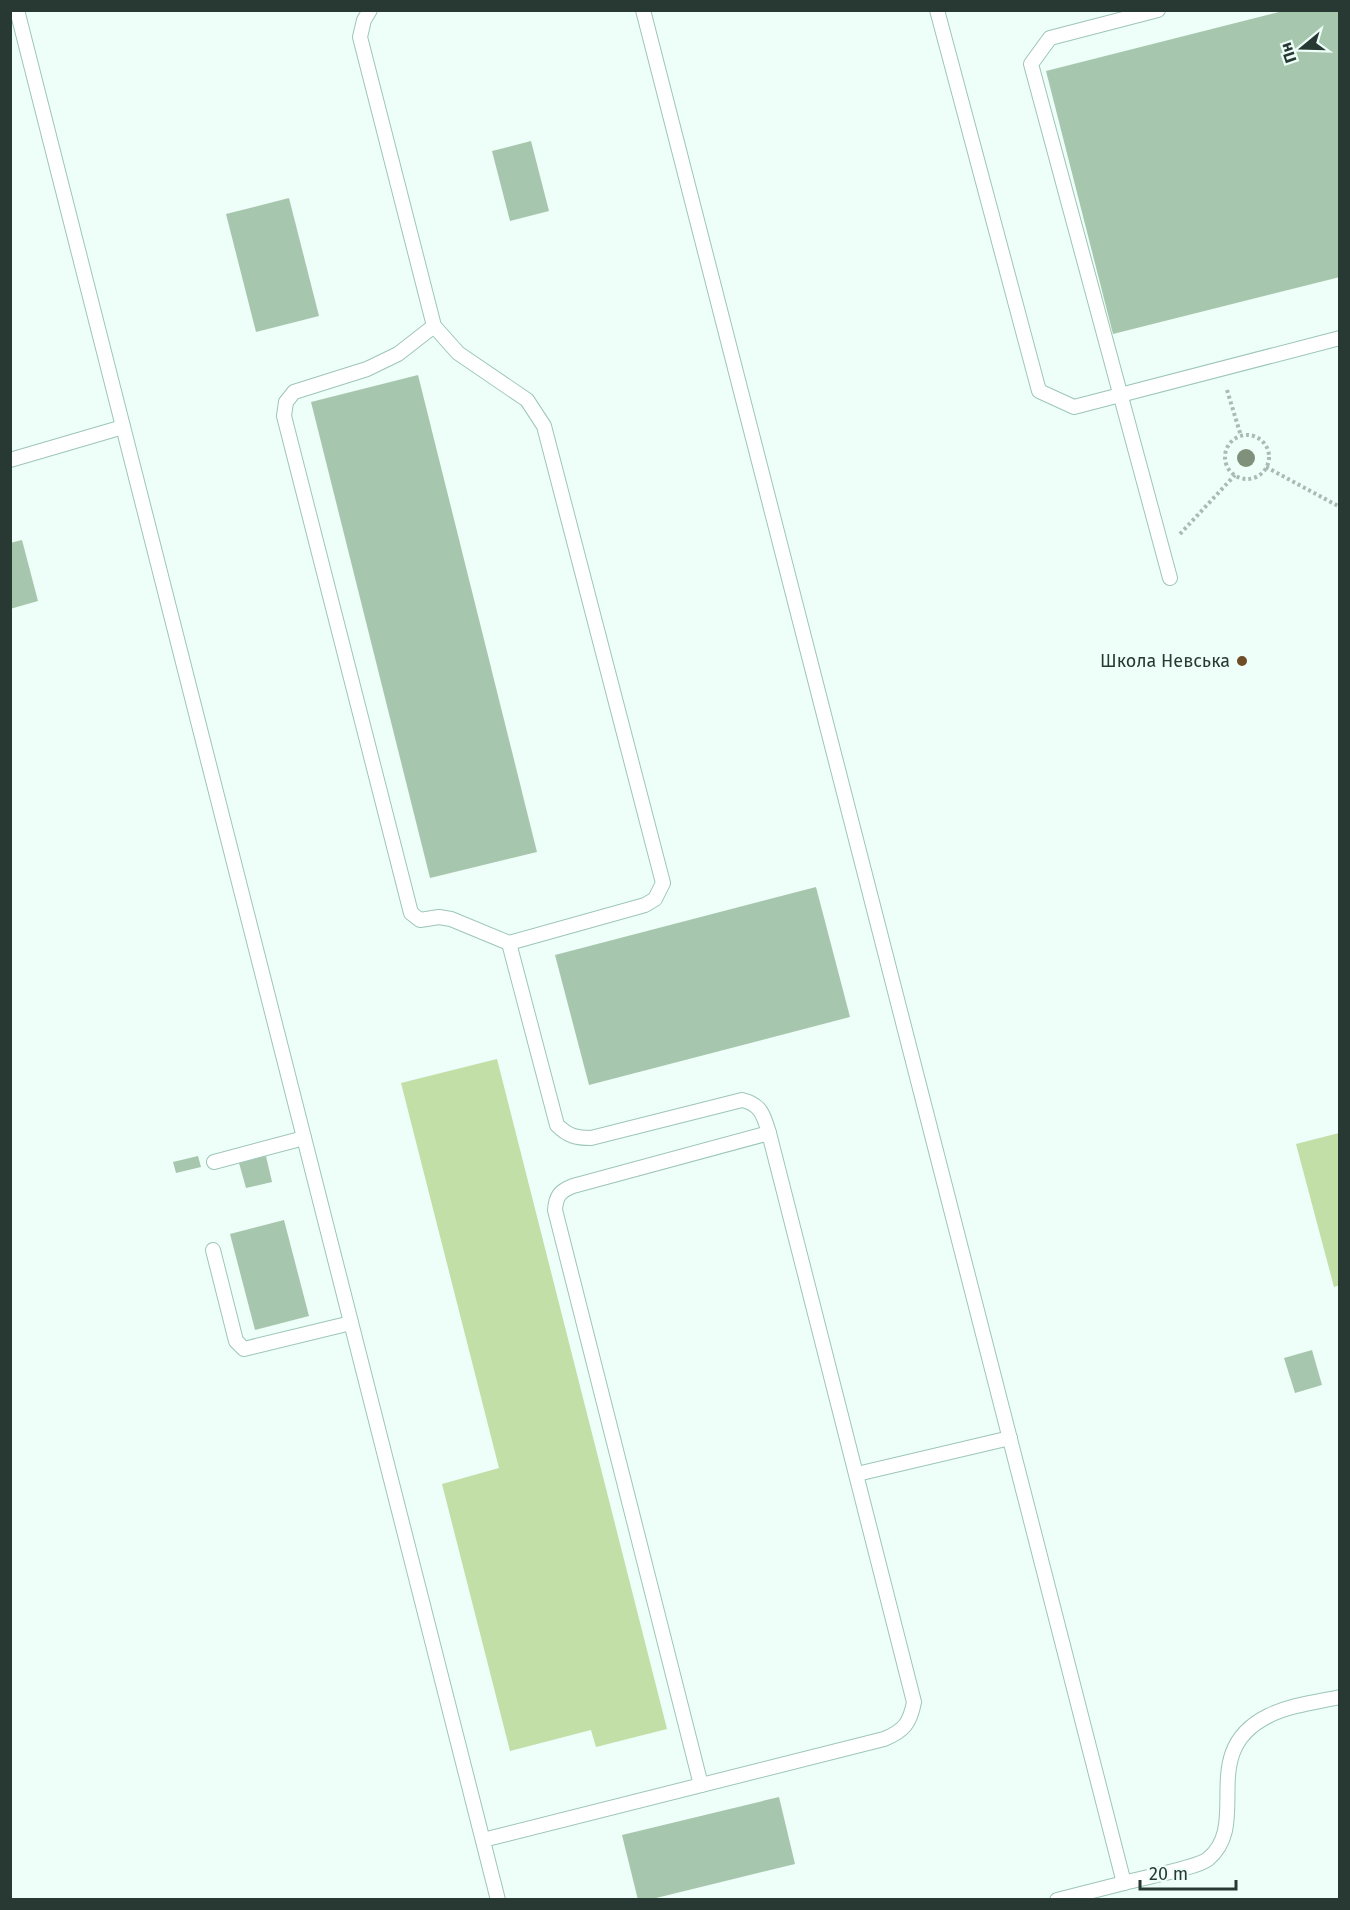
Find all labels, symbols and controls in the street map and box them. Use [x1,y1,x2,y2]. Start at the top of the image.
north arrow [1272,18,1332,78]
text: Пн [1276,40,1301,65]
place label: Школа Невська [1100,650,1230,672]
marker: Школа Невська [1235,654,1249,668]
scale bar [1140,1853,1236,1891]
text: 20 m [1149,1863,1188,1885]

